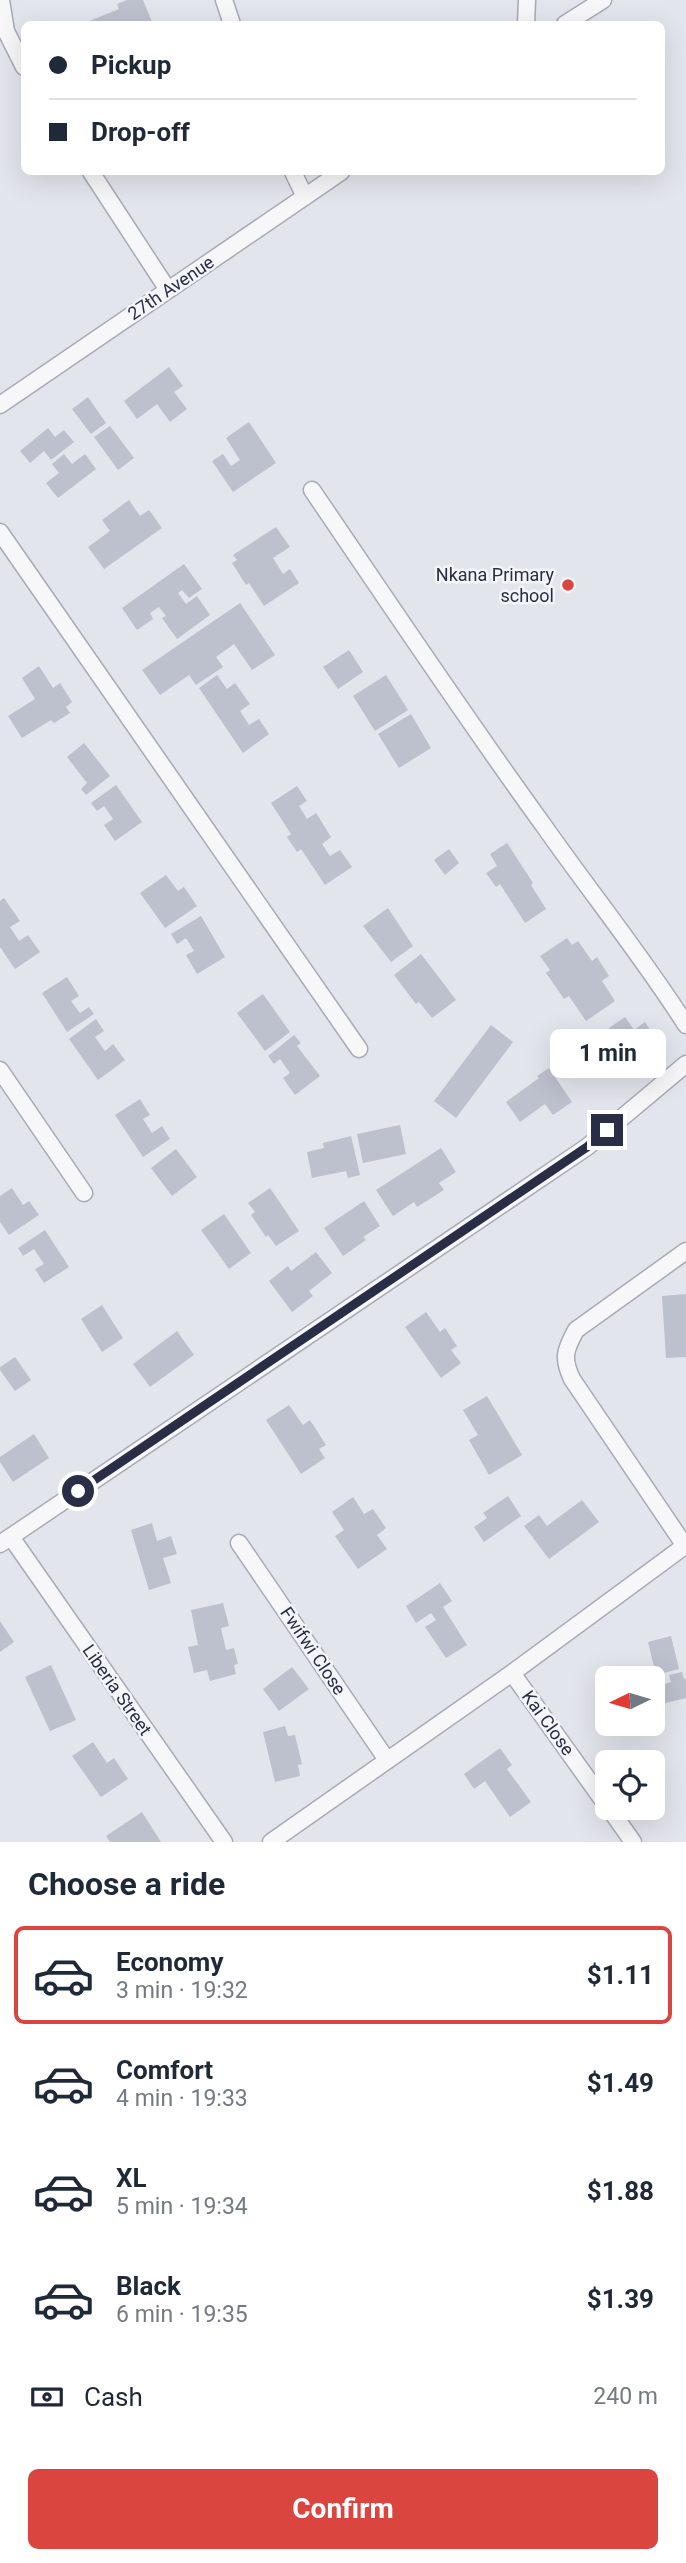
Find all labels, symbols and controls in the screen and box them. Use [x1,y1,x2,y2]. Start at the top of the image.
text: Pickup [91,50,171,80]
text: Drop-off [91,117,190,147]
street label: 27th Avenue [124,251,218,324]
place label: Nkana Primary school [436,564,554,606]
marker: Nkana Primary school [560,577,576,593]
callout: 1 min [549,1028,665,1078]
text: 1 min [579,1040,637,1067]
route end [591,1114,623,1146]
route start [62,1475,94,1507]
street label: Fwifwi Close [276,1603,351,1699]
street label: Liberia Street [78,1640,156,1739]
north arrow [595,1666,665,1736]
map controls [595,1666,665,1820]
street label: Kai Close [518,1686,579,1759]
button: locate [595,1750,665,1820]
text: Choose a ride [28,1865,225,1903]
icon: car [32,1944,95,2007]
text: Economy [116,1947,223,1977]
text: $1.11 [587,1960,654,1990]
text: 3 min · 19:32 [116,1977,248,2004]
icon: car [32,2052,95,2115]
text: Comfort [116,2055,213,2085]
text: $1.49 [587,2068,654,2098]
text: 4 min · 19:33 [116,2085,248,2112]
icon: car [32,2160,95,2223]
text: XL [116,2163,147,2193]
text: $1.88 [587,2176,654,2206]
text: 5 min · 19:34 [116,2193,248,2220]
icon: car [32,2268,95,2331]
text: Black [116,2271,181,2301]
text: $1.39 [587,2284,654,2314]
text: 6 min · 19:35 [116,2301,248,2328]
icon: cash [28,2378,66,2416]
text: Cash [84,2382,143,2412]
text: 240 m [593,2383,658,2410]
button: Confirm [28,2469,658,2549]

